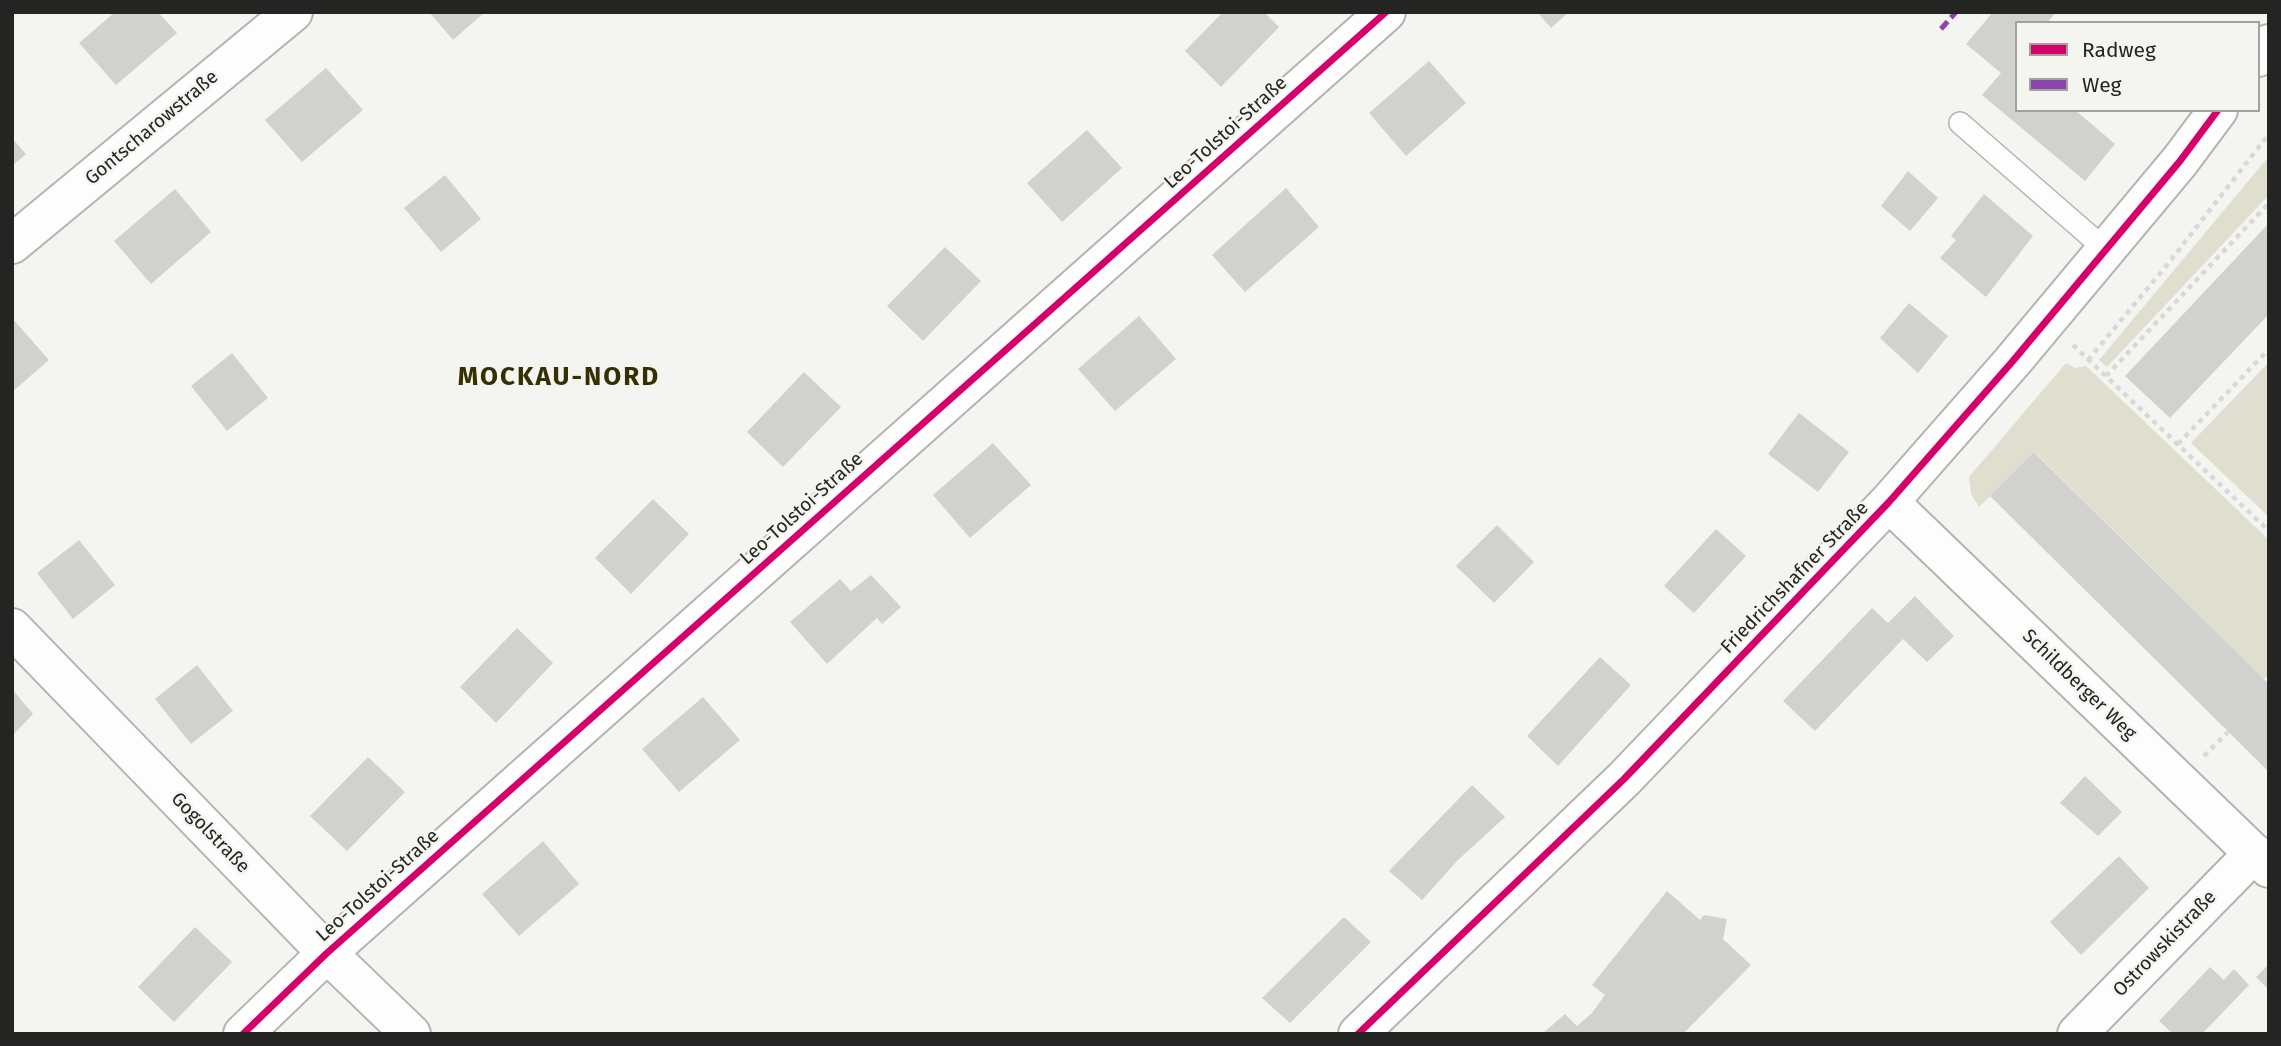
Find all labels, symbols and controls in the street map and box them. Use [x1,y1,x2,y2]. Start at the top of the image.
legend [2015,21,2260,112]
text: Radweg [2082,37,2156,63]
street label: Gontscharowstraße [81,66,223,190]
street label: Leo-Tolstoi-Straße [1160,72,1292,194]
text: Weg [2082,72,2122,98]
district label: MOCKAU-NORD [459,362,659,394]
street label: Leo-Tolstoi-Straße [736,448,868,570]
street label: Friedrichshafner Straße [1717,497,1873,659]
street label: Schildberger Weg [2017,625,2141,745]
street label: Gogolstraße [166,788,254,878]
street label: Leo-Tolstoi-Straße [312,825,444,947]
street label: Ostrowskistraße [2109,886,2221,1002]

